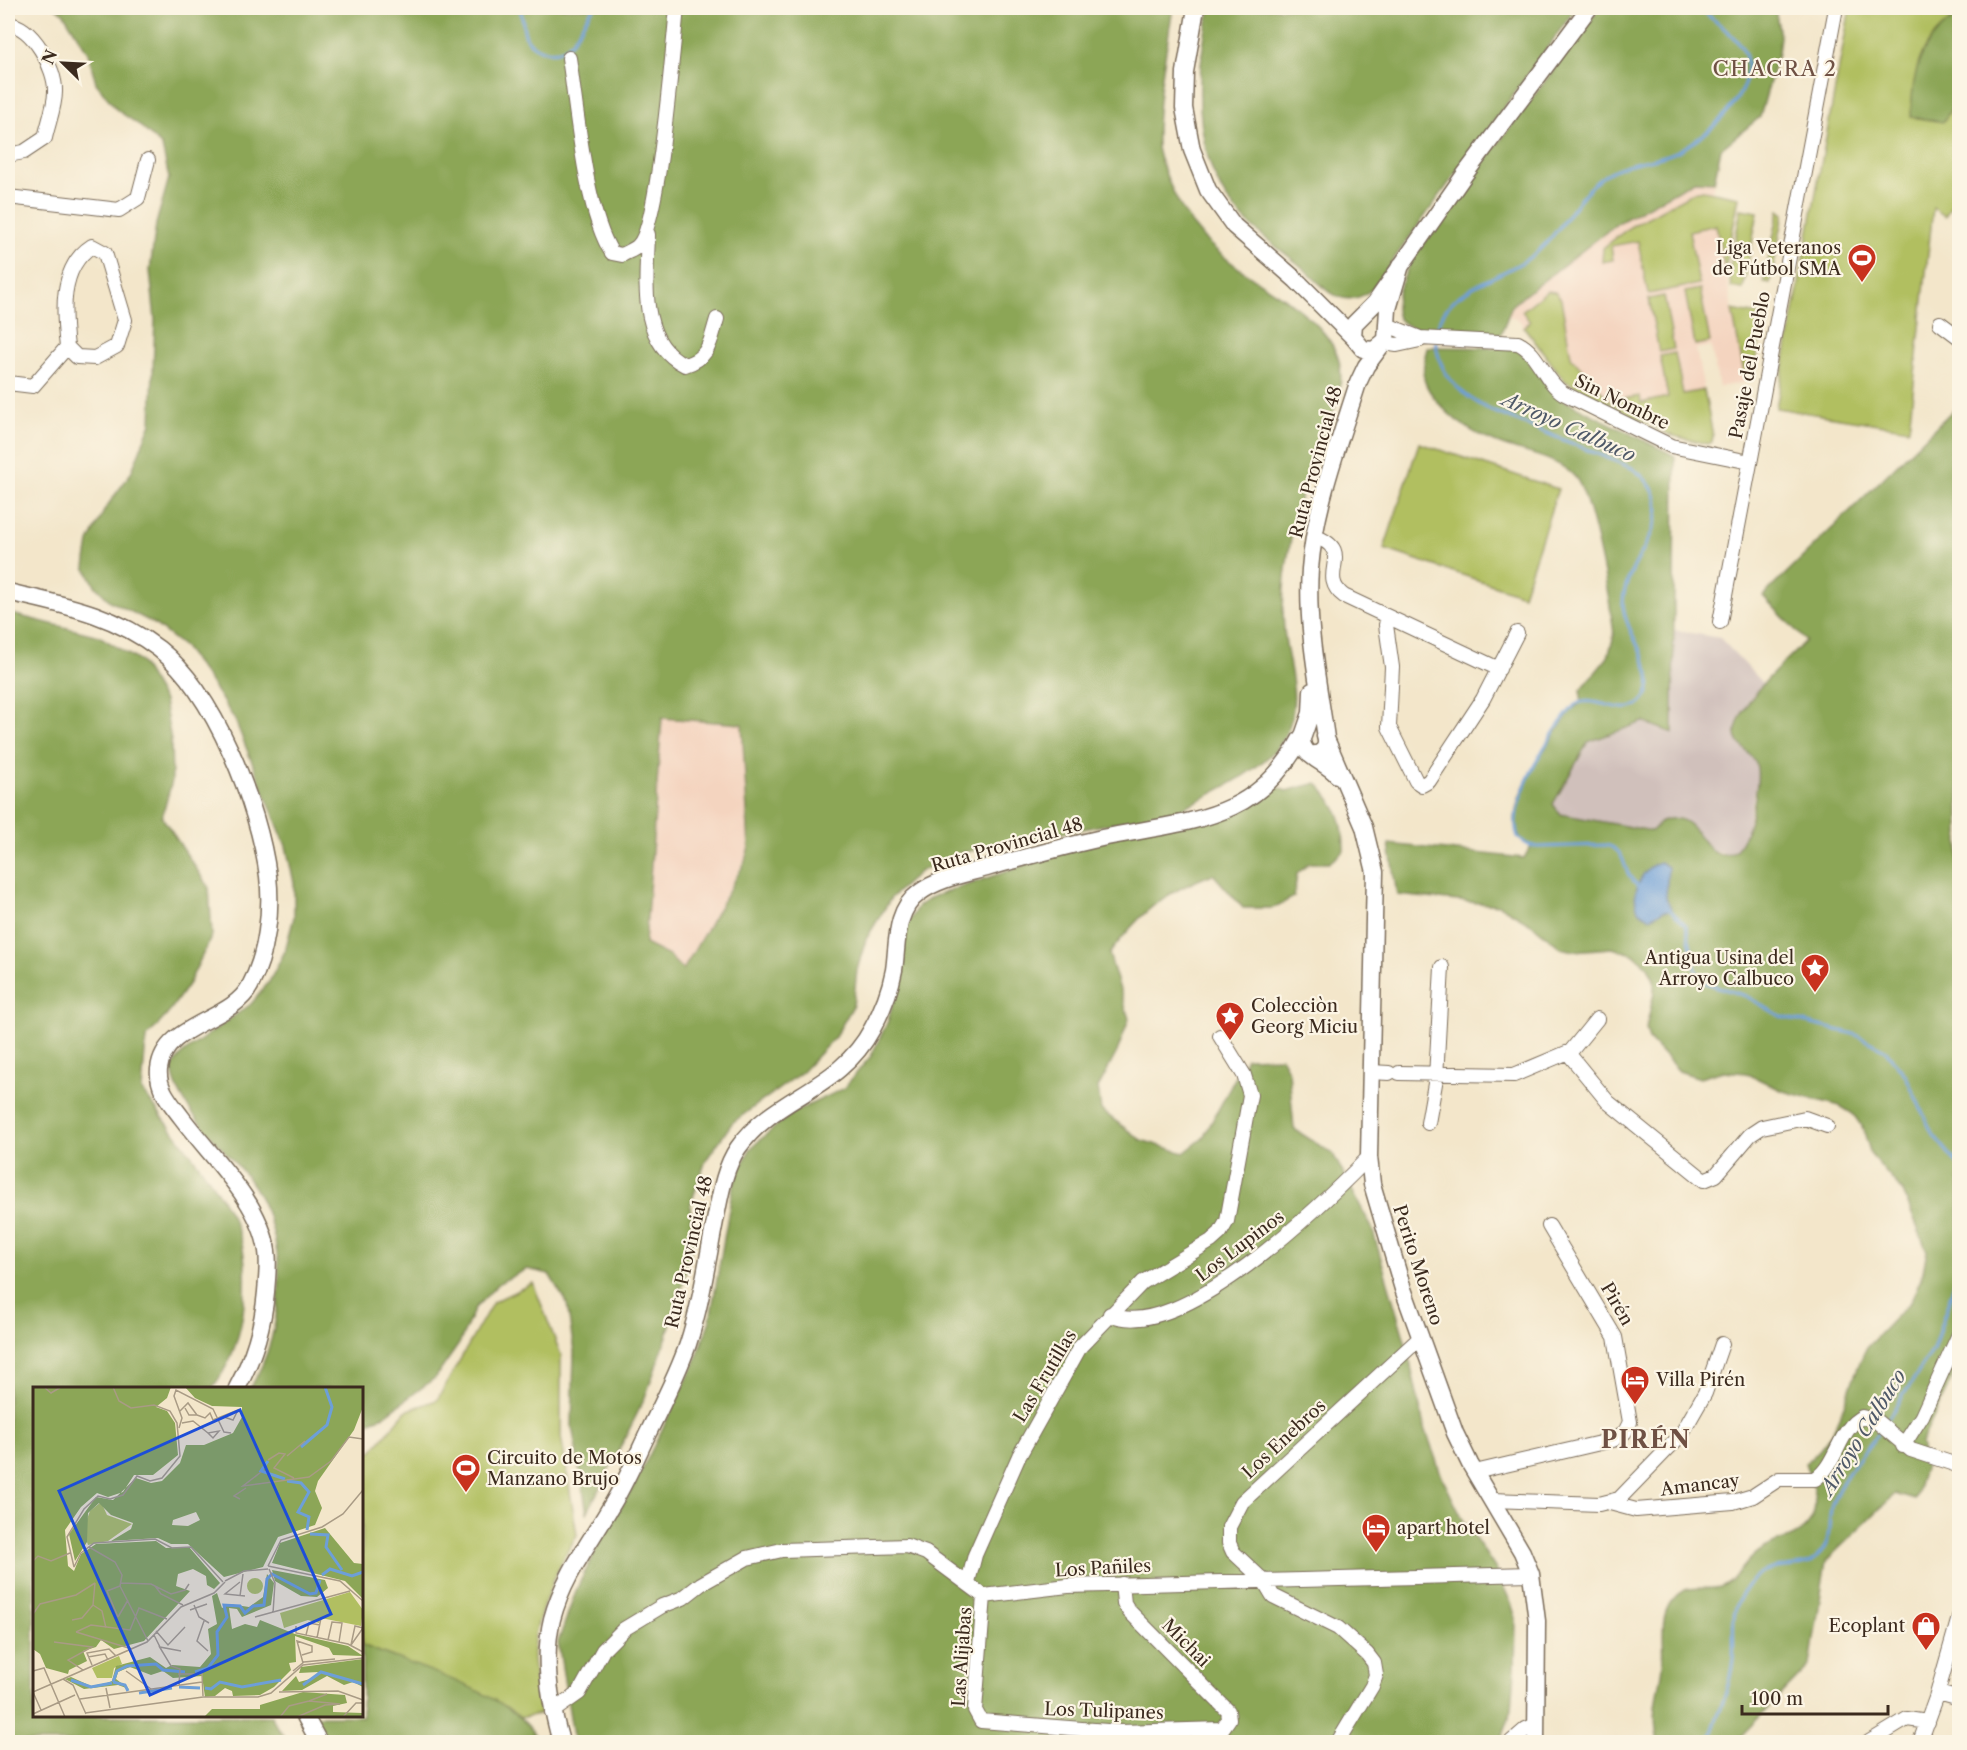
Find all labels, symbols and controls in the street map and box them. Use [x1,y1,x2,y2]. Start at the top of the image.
north arrow [33,33,93,93]
text: N [37,46,61,67]
district label: CHACRA 2 [1712,56,1838,81]
place label: Liga Veteranos de Fútbol SMA [1712,237,1842,280]
sports icon: Liga Veteranos de Fútbol SMA [1846,242,1878,284]
street label: Pasaje del Pueblo [1725,289,1775,441]
street label: Sin Nombre [1571,370,1673,434]
street label: Ruta Provincial 48 [1285,384,1347,540]
water label: Arroyo Calbuco [1496,386,1639,467]
street label: Ruta Provincial 48 [929,813,1085,877]
place label: Antigua Usina del Arroyo Calbuco [1643,947,1794,990]
place icon: Antigua Usina del Arroyo Calbuco [1799,952,1831,994]
place label: Colecciòn Georg Miciu [1251,995,1358,1038]
place icon: Colecciòn Georg Miciu [1214,1000,1246,1042]
street label: Ruta Provincial 48 [661,1173,717,1331]
street label: Perito Moreno [1388,1202,1448,1328]
street label: Los Lupinos [1191,1206,1289,1286]
street label: Pirén [1596,1279,1638,1329]
street label: Las Frutillas [1009,1326,1081,1426]
hotel icon: Villa Pirén [1619,1364,1651,1406]
water label: Arroyo Calbuco [1813,1365,1911,1502]
place label: Villa Pirén [1655,1369,1745,1391]
inset map [33,1387,363,1717]
street label: Los Enebros [1238,1395,1330,1483]
district label: PIRÉN [1601,1425,1691,1454]
place label: Circuito de Motos Manzano Brujo [487,1447,642,1490]
sports icon: Circuito de Motos Manzano Brujo [450,1452,482,1494]
street label: Amancay [1658,1469,1742,1501]
hotel icon: apart hotel [1360,1512,1392,1554]
place label: apart hotel [1397,1517,1490,1539]
street label: Los Pañiles [1054,1554,1152,1582]
street label: Las Alijabas [948,1606,976,1708]
shop icon: Ecoplant [1910,1610,1942,1652]
street label: Michai [1157,1614,1215,1672]
place label: Ecoplant [1829,1615,1906,1637]
scale bar [1742,1678,1888,1716]
text: 100 m [1751,1688,1803,1710]
street label: Los Tulipanes [1044,1698,1164,1724]

